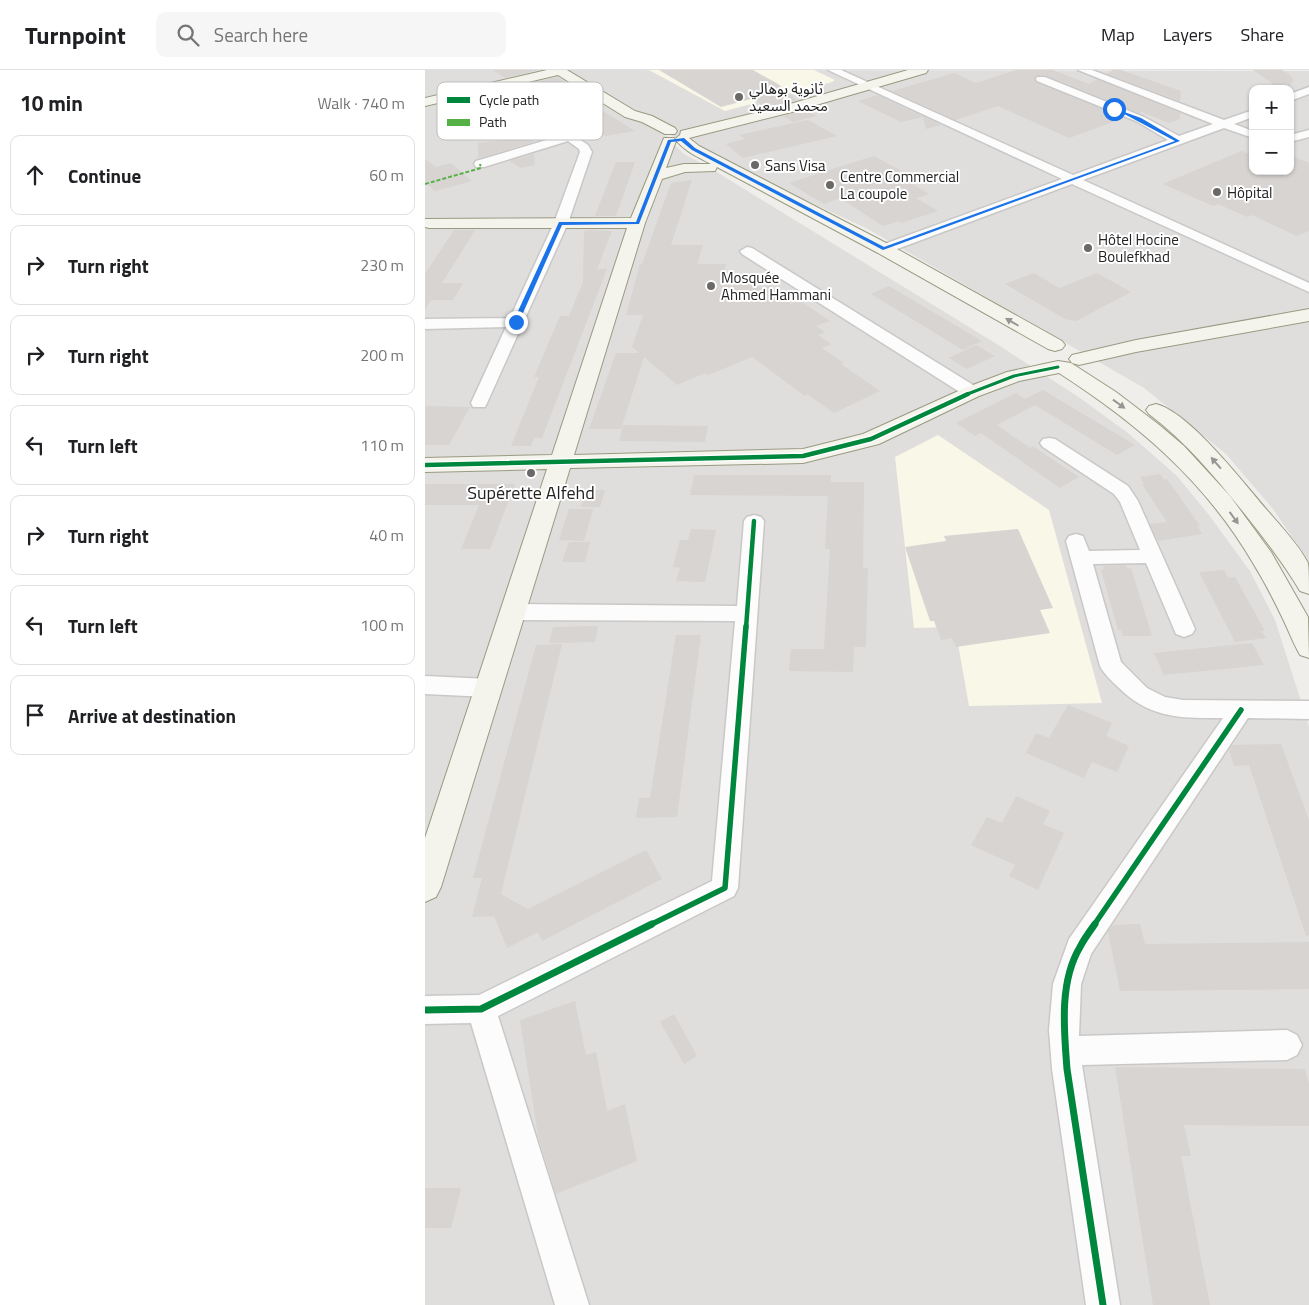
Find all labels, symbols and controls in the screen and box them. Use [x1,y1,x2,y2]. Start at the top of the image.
search box [156,12,506,57]
text: Turnpoint [25,17,126,53]
text: Search here [214,20,308,49]
icon: search [174,21,202,49]
text: Map [1101,21,1135,48]
text: Layers [1163,21,1212,48]
text: Share [1240,21,1284,48]
place label: ثانوية بوهالي محمد السعيد [749,77,828,117]
legend [437,82,603,140]
map controls [1249,85,1294,175]
button: + [1249,85,1294,130]
text: 10 min [20,87,83,119]
text: Cycle path [479,89,539,110]
text: Walk · 740 m [317,91,405,115]
marker: ثانوية بوهالي محمد السعيد [733,91,745,103]
route start [1103,98,1126,121]
text: Path [479,111,507,132]
button: − [1249,130,1294,175]
place label: Sans Visa [765,154,826,177]
marker: Sans Visa [749,159,761,171]
icon: ahead [21,161,49,189]
text: Continue [68,161,141,190]
text: 60 m [369,163,404,187]
place label: Centre Commercial La coupole [840,165,959,205]
marker: Centre Commercial La coupole [824,179,836,191]
place label: Hôpital [1227,181,1272,204]
marker: Hôpital [1211,186,1223,198]
place label: Hôtel Hocine Boulefkhad [1098,228,1179,268]
marker: Hôtel Hocine Boulefkhad [1082,242,1094,254]
icon: right [21,251,49,279]
text: Turn right [68,251,149,280]
text: 230 m [360,253,404,277]
place label: Mosquée Ahmed Hammani [721,266,831,306]
marker: Mosquée Ahmed Hammani [705,280,717,292]
route end [505,311,528,334]
one-way arrow [1006,318,1019,327]
icon: right [21,341,49,369]
text: Turn right [68,341,149,370]
text: 200 m [360,343,404,367]
one-way arrow [1112,399,1125,410]
icon: left [21,431,49,459]
text: Turn left [68,431,138,460]
text: 110 m [360,433,404,457]
one-way arrow [1210,457,1221,470]
marker: Supérette Alfehd [525,467,537,479]
place label: Supérette Alfehd [467,479,595,506]
one-way arrow [1229,511,1239,525]
icon: right [21,521,49,549]
text: Turn right [68,521,149,550]
text: 40 m [369,523,404,547]
icon: left [21,611,49,639]
text: Turn left [68,611,138,640]
text: 100 m [360,613,404,637]
icon: arrive [21,701,49,729]
text: Arrive at destination [68,701,236,730]

